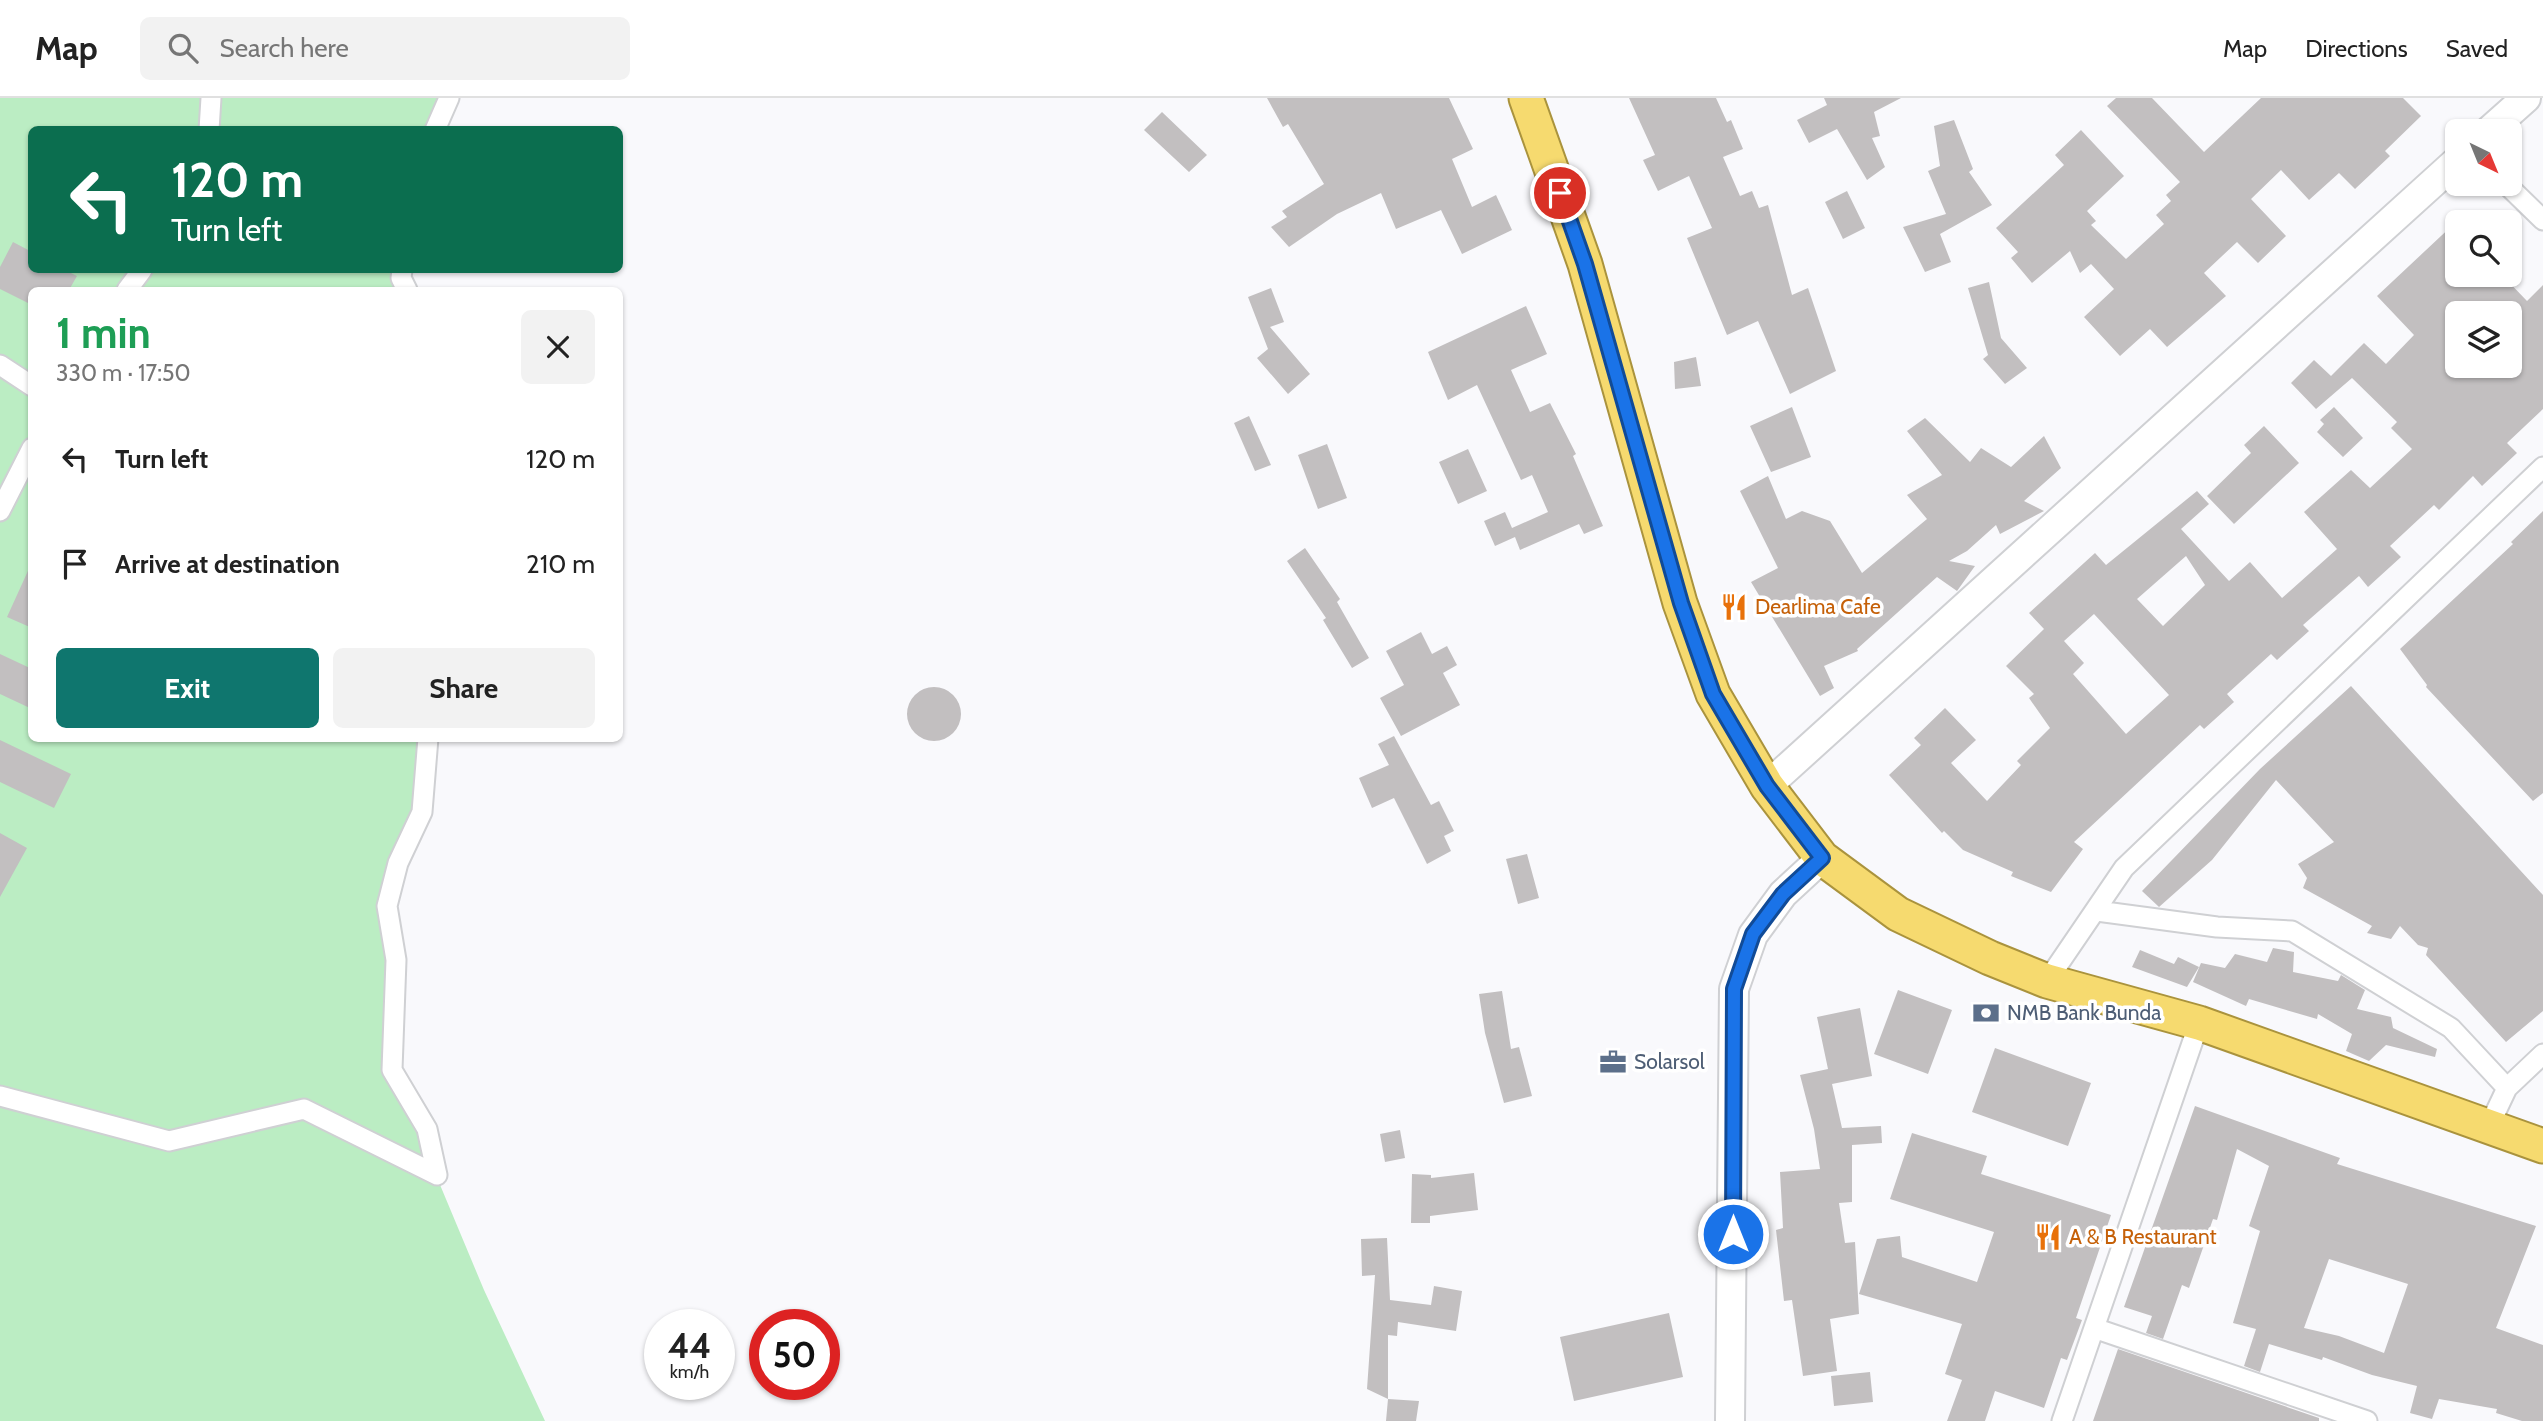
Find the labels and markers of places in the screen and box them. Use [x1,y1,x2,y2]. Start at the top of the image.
pin [1530,163,1590,223]
restaurant icon: Dearlima Cafe [1719,592,1749,622]
place label: Dearlima Cafe [1755,594,1881,619]
bank icon: NMB Bank Bunda [1971,998,2001,1028]
place label: NMB Bank Bunda [2007,1000,2161,1025]
office icon: Solarsol [1598,1047,1628,1077]
place label: Solarsol [1634,1049,1705,1074]
restaurant icon: A & B Restaurant [2033,1222,2063,1252]
place label: A & B Restaurant [2069,1224,2217,1249]

